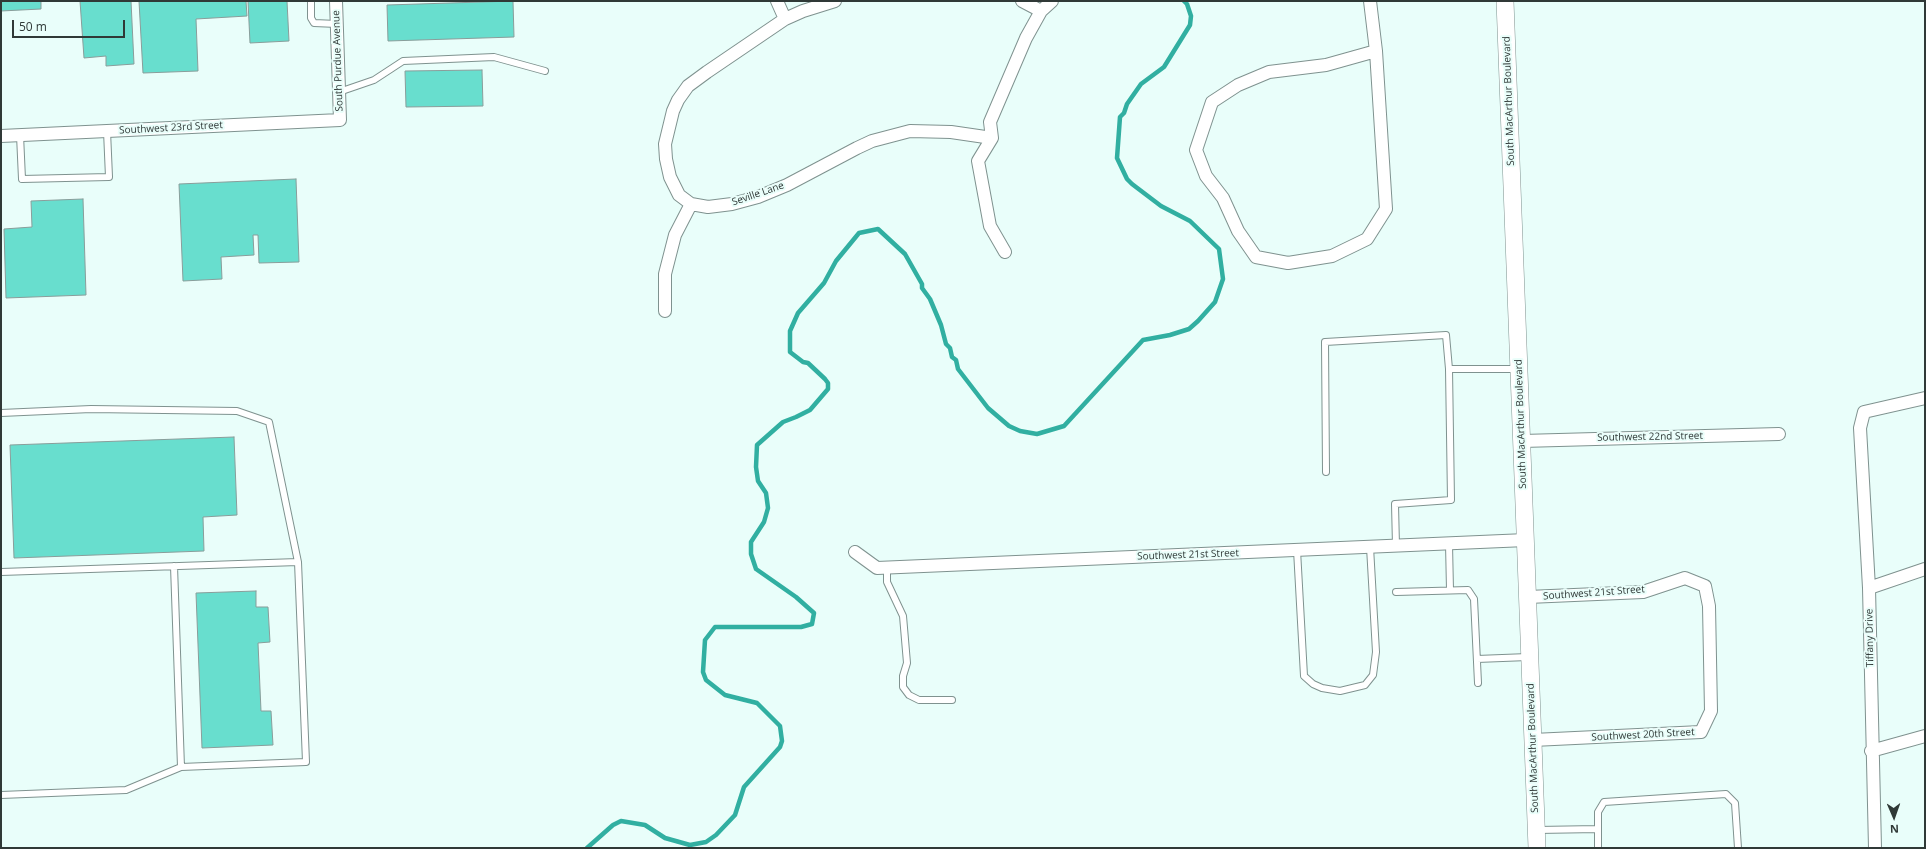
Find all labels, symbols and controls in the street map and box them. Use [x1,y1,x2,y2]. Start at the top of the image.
street label: South Purdue Avenue [330,10,346,112]
scale bar [14,12,127,38]
text: 50 m [19,18,47,35]
street label: South MacArthur Boulevard [1501,36,1517,166]
street label: Southwest 23rd Street [119,119,223,137]
street label: Seville Lane [730,179,786,209]
street label: South MacArthur Boulevard [1513,359,1529,489]
street label: Southwest 22nd Street [1597,430,1703,444]
street label: Southwest 21st Street [1137,547,1239,563]
street label: Southwest 21st Street [1543,583,1645,603]
street label: Tiffany Drive [1863,609,1877,667]
street label: South MacArthur Boulevard [1525,683,1541,813]
street label: Southwest 20th Street [1591,726,1695,744]
north arrow [1874,797,1914,837]
text: N [1890,822,1899,837]

